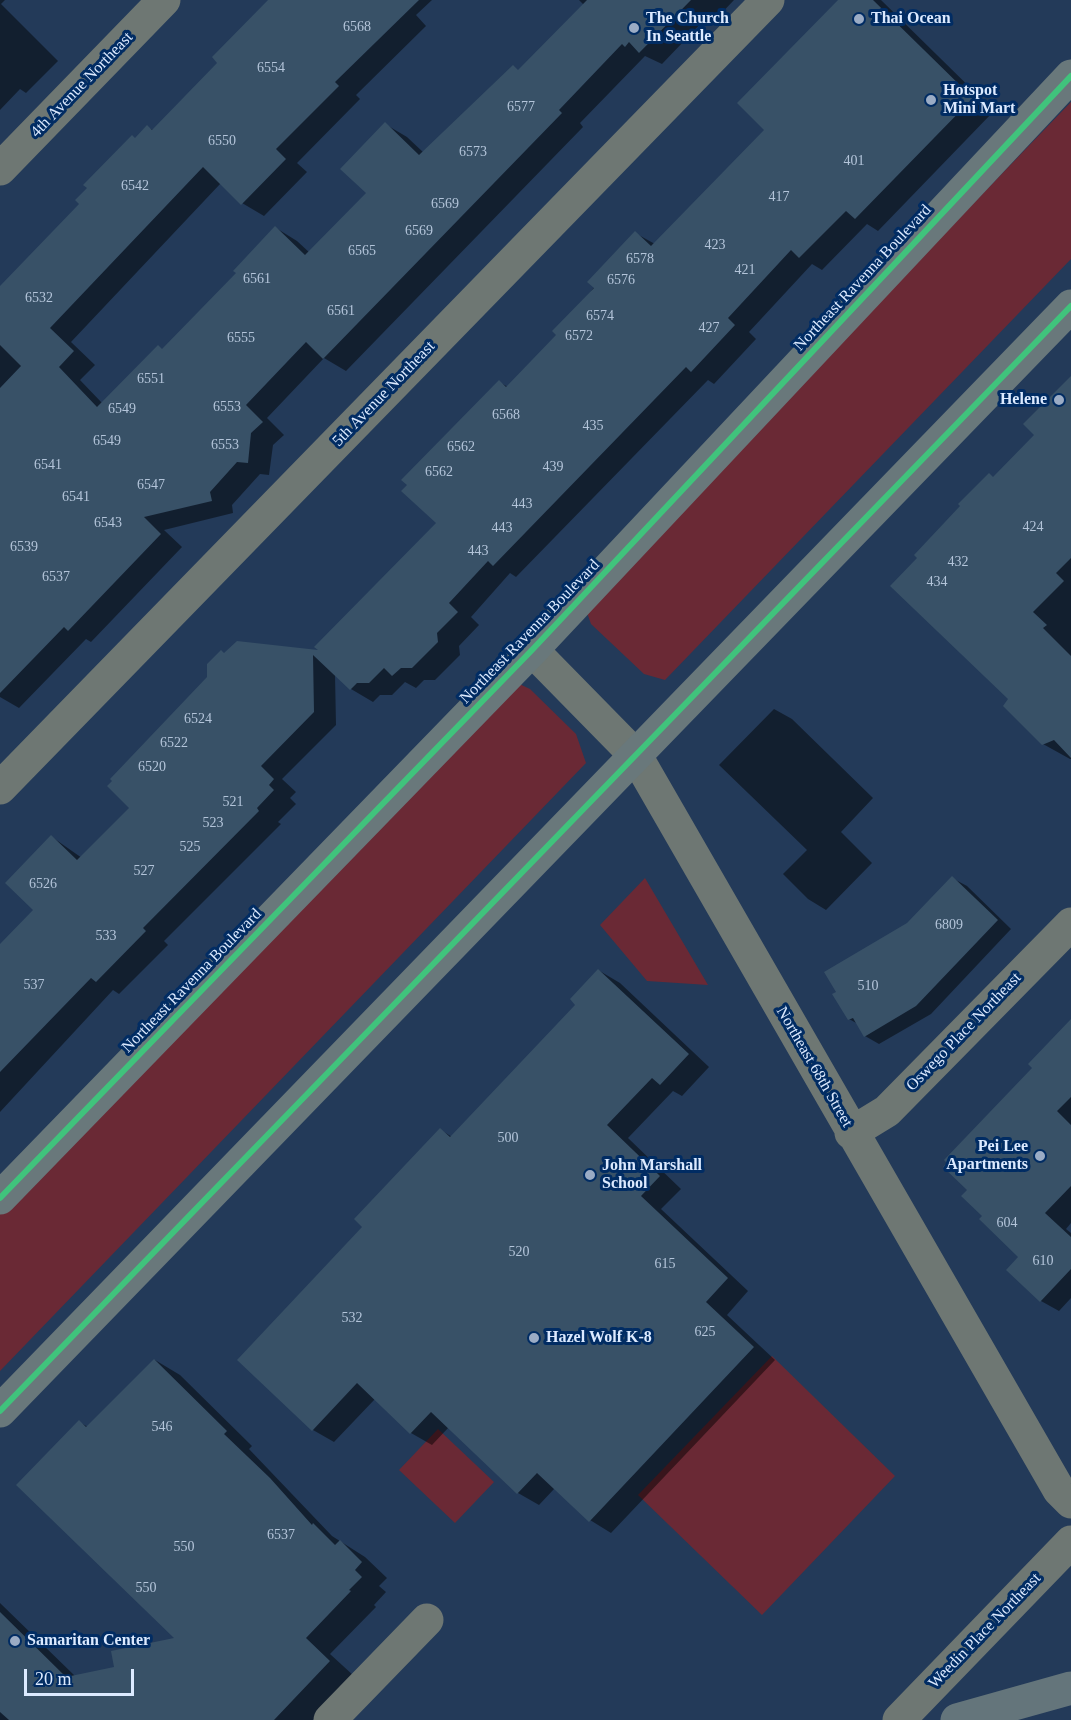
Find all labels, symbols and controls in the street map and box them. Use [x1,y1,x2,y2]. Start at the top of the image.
place label: The Church In Seattle [646,9,729,47]
place label: Thai Ocean [871,9,951,29]
marker: Thai Ocean [852,12,866,26]
house number: 6568 [343,19,371,35]
marker: The Church In Seattle [627,21,641,35]
street label: 4th Avenue Northeast [27,28,137,142]
house number: 6554 [257,60,285,76]
place label: Hotspot Mini Mart [943,81,1015,119]
marker: Hotspot Mini Mart [924,93,938,107]
house number: 6577 [507,99,535,115]
house number: 6550 [208,133,236,149]
house number: 6573 [459,144,487,160]
house number: 401 [844,153,864,169]
house number: 6542 [121,178,149,194]
house number: 417 [768,189,790,205]
house number: 6569 [431,196,459,212]
street label: Northeast Ravenna Boulevard [790,201,936,355]
house number: 6569 [405,223,433,239]
house number: 423 [704,237,726,253]
house number: 6565 [348,243,376,259]
house number: 6578 [626,251,654,267]
house number: 421 [734,262,756,278]
house number: 6561 [243,271,271,287]
house number: 6576 [607,272,635,288]
house number: 6532 [25,290,53,306]
house number: 6561 [327,303,355,319]
house number: 6574 [586,308,614,324]
house number: 427 [698,320,720,336]
house number: 6572 [565,328,593,344]
house number: 6555 [227,330,255,346]
street label: 5th Avenue Northeast [329,337,439,451]
house number: 6551 [137,371,165,387]
place label: Helene [1000,390,1047,410]
marker: Helene [1052,393,1066,407]
house number: 6553 [213,399,241,415]
house number: 6549 [108,401,136,417]
house number: 6568 [492,407,520,423]
house number: 435 [582,418,604,434]
house number: 6549 [93,433,121,449]
house number: 6553 [211,437,239,453]
house number: 6562 [447,439,475,455]
house number: 6541 [34,457,62,473]
house number: 439 [542,459,564,475]
house number: 6562 [425,464,453,480]
house number: 6547 [137,477,165,493]
house number: 6541 [62,489,90,505]
house number: 443 [512,496,532,512]
house number: 6543 [94,515,122,531]
house number: 424 [1022,519,1044,535]
house number: 443 [492,520,512,536]
house number: 6539 [10,539,38,555]
house number: 443 [468,543,488,559]
house number: 432 [948,554,968,570]
street label: Northeast Ravenna Boulevard [456,556,604,708]
house number: 6537 [42,569,70,585]
house number: 434 [926,574,948,590]
house number: 6524 [184,711,212,727]
house number: 6522 [160,735,188,751]
house number: 6520 [138,759,166,775]
house number: 521 [222,794,244,810]
house number: 523 [202,815,224,831]
house number: 525 [180,839,201,855]
house number: 527 [134,863,154,879]
house number: 6526 [29,876,57,892]
street label: Northeast Ravenna Boulevard [118,905,266,1057]
house number: 6809 [935,917,963,933]
house number: 533 [96,928,116,944]
street label: Oswego Place Northeast [902,969,1026,1095]
house number: 537 [24,977,44,993]
house number: 510 [858,978,878,994]
street label: Northeast 68th Street [772,1003,856,1131]
house number: 500 [498,1130,518,1146]
place label: Pei Lee Apartments [946,1137,1028,1175]
marker: Pei Lee Apartments [1033,1149,1047,1163]
place label: John Marshall School [602,1156,702,1194]
marker: John Marshall School [583,1168,597,1182]
house number: 604 [996,1215,1018,1231]
house number: 520 [508,1244,530,1260]
house number: 610 [1032,1253,1054,1269]
house number: 615 [654,1256,676,1272]
house number: 532 [342,1310,362,1326]
house number: 625 [694,1324,716,1340]
place label: Hazel Wolf K-8 [546,1328,652,1348]
marker: Hazel Wolf K-8 [527,1331,541,1345]
house number: 546 [152,1419,172,1435]
house number: 6537 [267,1527,295,1543]
house number: 550 [174,1539,195,1555]
street label: Weedin Place Northeast [925,1569,1045,1693]
house number: 550 [136,1580,156,1596]
place label: Samaritan Center [27,1631,150,1651]
marker: Samaritan Center [8,1634,22,1648]
scale bar [27,1657,136,1695]
text: 20 m [35,1669,72,1689]

